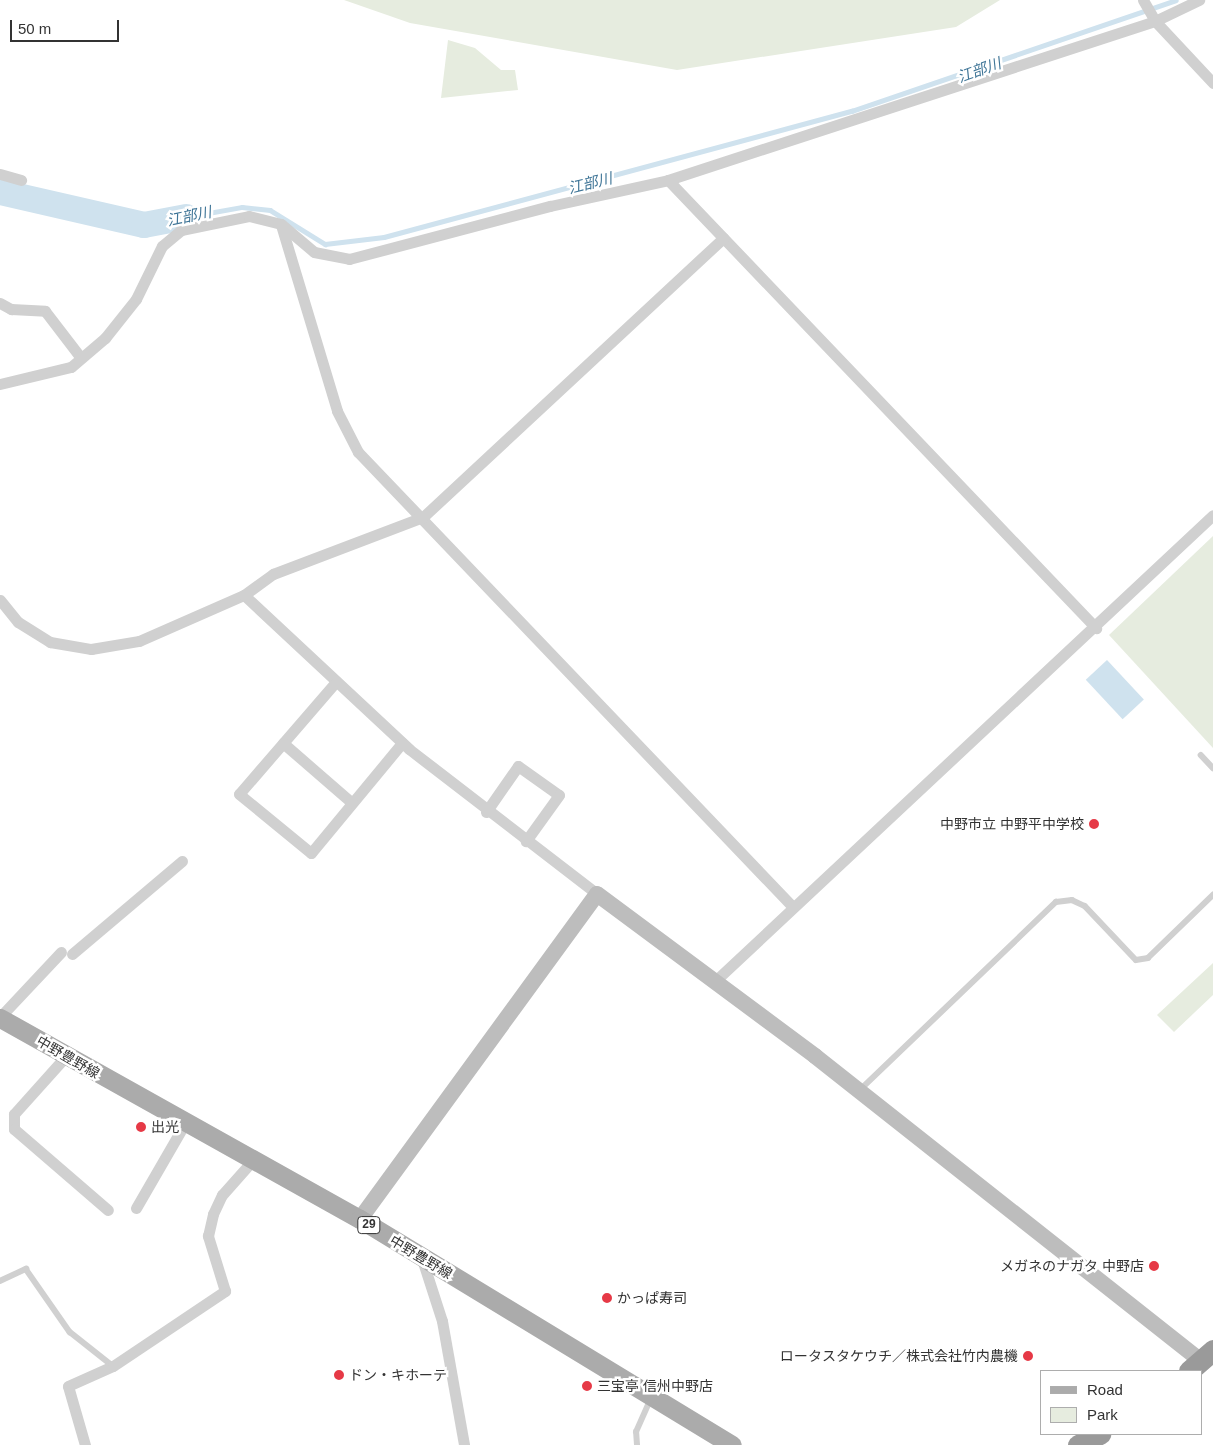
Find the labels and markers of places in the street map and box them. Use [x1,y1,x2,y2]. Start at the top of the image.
place label: 中野市立 中野平中学校 [940,816,1084,832]
marker: 中野市立 中野平中学校 [1088,818,1100,830]
place label: 出光 [151,1119,179,1135]
marker: 出光 [135,1121,147,1133]
place label: メガネのナガタ 中野店 [1000,1258,1144,1274]
marker: メガネのナガタ 中野店 [1148,1260,1160,1272]
place label: かっぱ寿司 [617,1290,687,1306]
marker: かっぱ寿司 [601,1292,613,1304]
place label: ロータスタケウチ／株式会社竹内農機 [780,1348,1018,1364]
marker: ロータスタケウチ／株式会社竹内農機 [1022,1350,1034,1362]
place label: ドン・キホーテ [349,1367,447,1383]
marker: ドン・キホーテ [333,1369,345,1381]
place label: 三宝亭 信州中野店 [597,1378,713,1394]
marker: 三宝亭 信州中野店 [581,1380,593,1392]

